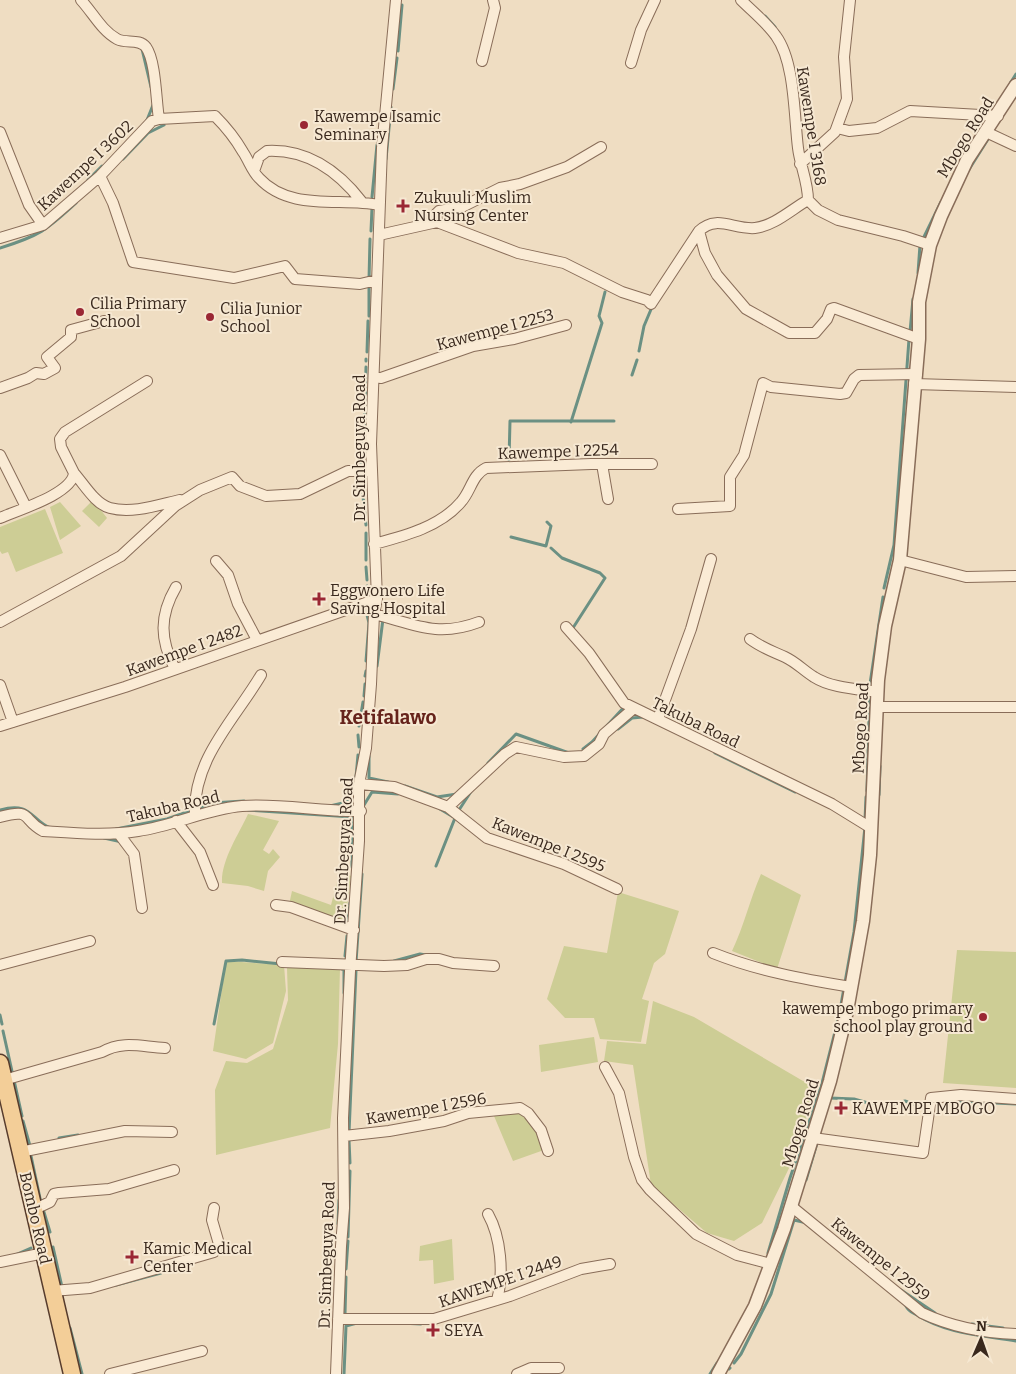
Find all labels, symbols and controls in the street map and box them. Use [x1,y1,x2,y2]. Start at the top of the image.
street label: Kawempe I 3168 [793,65,830,187]
street label: Mbogo Road [933,93,998,181]
place label: Kawempe Isamic Seminary [314,107,441,144]
street label: Kawempe I 3602 [34,116,137,214]
marker: Kawempe Isamic Seminary [298,119,310,131]
place label: Zukuuli Muslim Nursing Center [414,188,531,225]
marker: Zukuuli Muslim Nursing Center [396,199,410,213]
place label: Cilia Primary School [90,294,187,331]
place label: Cilia Junior School [220,299,302,336]
street label: Kawempe I 2253 [434,305,556,354]
marker: Cilia Primary School [74,306,86,318]
marker: Cilia Junior School [204,311,216,323]
street label: Dr. Simbeguya Road [350,374,369,522]
street label: Kawempe I 2254 [497,440,620,463]
place label: Eggwonero Life Saving Hospital [330,581,446,618]
marker: Eggwonero Life Saving Hospital [312,592,326,606]
street label: Kawempe I 2482 [124,621,245,680]
street label: Mbogo Road [849,681,872,774]
street label: Takuba Road [649,693,743,752]
district label: Ketifalawo [339,706,437,729]
street label: Dr. Simbeguya Road [330,777,357,925]
street label: Takuba Road [125,786,222,826]
street label: Kawempe I 2595 [489,813,608,876]
place label: kawempe mbogo primary school play ground [782,999,974,1036]
marker: kawempe mbogo primary school play ground [977,1011,989,1023]
street label: Mbogo Road [778,1076,823,1170]
street label: Kawempe I 2596 [365,1089,488,1128]
place label: KAWEMPE MBOGO [852,1099,995,1118]
marker: KAWEMPE MBOGO [834,1101,848,1115]
street label: Bombo Road [16,1170,55,1266]
street label: Dr. Simbeguya Road [314,1181,339,1329]
street label: Kawempe I 2959 [827,1214,934,1305]
place label: Kamic Medical Center [143,1239,253,1276]
marker: Kamic Medical Center [125,1250,139,1264]
street label: KAWEMPE I 2449 [436,1251,564,1311]
north arrow [956,1314,1006,1364]
text: N [976,1318,987,1335]
place label: SEYA [444,1321,484,1340]
marker: SEYA [426,1323,440,1337]

